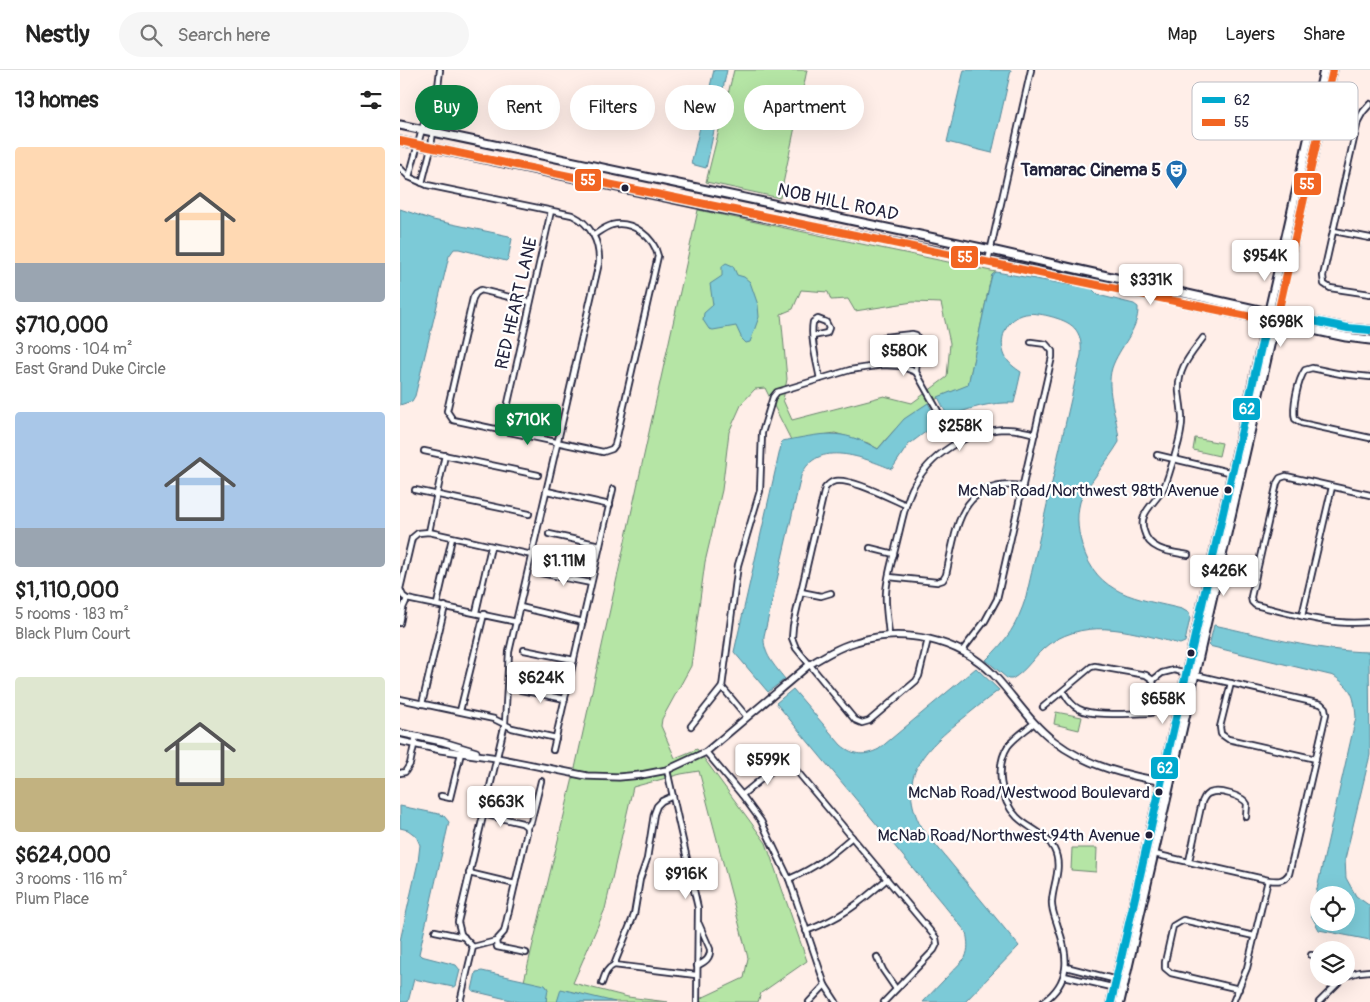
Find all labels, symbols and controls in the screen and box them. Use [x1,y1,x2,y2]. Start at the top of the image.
search box [119,12,469,57]
text: Nestly [25,20,89,49]
icon: search [137,21,165,49]
text: Search here [177,23,270,47]
text: Map [1168,23,1197,46]
text: Layers [1225,23,1275,46]
text: Share [1303,23,1345,46]
legend [1192,82,1358,140]
chip: Buy [415,85,478,130]
chip: Rent [488,85,560,130]
chip: Filters [570,85,655,130]
chip: New [665,85,734,130]
chip: Apartment [744,85,864,130]
icon: filters [357,86,385,114]
text: 13 homes [15,87,98,114]
text: 62 [1234,92,1250,109]
text: 55 [1234,114,1249,131]
theatre icon: Tamarac Cinema 5 [1165,158,1189,189]
place label: Tamarac Cinema 5 [1019,159,1161,182]
line badge: 55 [574,168,602,192]
text: 55 [580,172,596,189]
line badge: 55 [1293,172,1322,196]
text: 55 [1299,176,1315,193]
street label: NOB HILL ROAD [775,178,901,227]
icon: home [155,179,245,269]
unlabelled marker [620,183,630,193]
street label: RED HEART LANE [490,235,543,372]
pin: $954K [1230,240,1300,282]
line badge: 55 [950,245,979,269]
text: $954K [1243,246,1287,266]
text: 55 [957,249,973,266]
pin: $331K [1116,264,1186,306]
text: $331K [1130,270,1172,290]
pin: $698K [1246,306,1316,348]
text: $710,000 [15,312,108,339]
text: $698K [1259,312,1303,332]
pin: $580K [869,334,939,377]
text: 3 rooms · 104 m² [15,339,132,359]
text: $580K [881,341,927,361]
text: East Grand Duke Circle [15,359,166,379]
line badge: 62 [1232,397,1261,421]
text: 62 [1239,401,1255,418]
pin: $710K [493,404,563,446]
text: $710K [506,410,550,430]
pin: $258K [925,410,995,452]
text: $258K [938,416,982,436]
icon: home [155,444,245,534]
place label: McNab Road/Northwest 98th Avenue [958,480,1220,501]
marker: McNab Road/Northwest 98th Avenue [1223,485,1233,495]
pin: $1.11M [523,544,605,587]
text: $1.11M [543,551,585,571]
pin: $426K [1189,554,1259,597]
text: $426K [1201,561,1247,581]
text: $1,110,000 [15,577,119,604]
text: 5 rooms · 183 m² [15,604,129,624]
text: Black Plum Court [15,624,130,644]
unlabelled marker [1186,648,1196,658]
pin: $624K [506,662,576,704]
text: $624K [518,668,564,688]
pin: $658K [1128,682,1198,725]
text: $658K [1141,689,1185,709]
icon: home [155,709,245,799]
pin: $599K [733,744,803,786]
text: $599K [746,750,790,770]
line badge: 62 [1150,756,1179,780]
text: 62 [1157,760,1173,777]
place label: McNab Road/Westwood Boulevard [908,782,1150,803]
pin: $663K [466,786,536,828]
marker: McNab Road/Westwood Boulevard [1154,787,1164,797]
text: $663K [478,792,524,812]
place label: McNab Road/Northwest 94th Avenue [877,825,1141,846]
marker: McNab Road/Northwest 94th Avenue [1144,830,1154,840]
text: $624,000 [15,842,111,869]
pin: $916K [651,858,721,900]
text: $916K [665,864,707,884]
text: 3 rooms · 116 m² [15,869,128,889]
map controls [1310,886,1355,986]
button: locate [1310,886,1355,931]
text: Plum Place [15,889,89,909]
button: layers [1310,941,1355,986]

